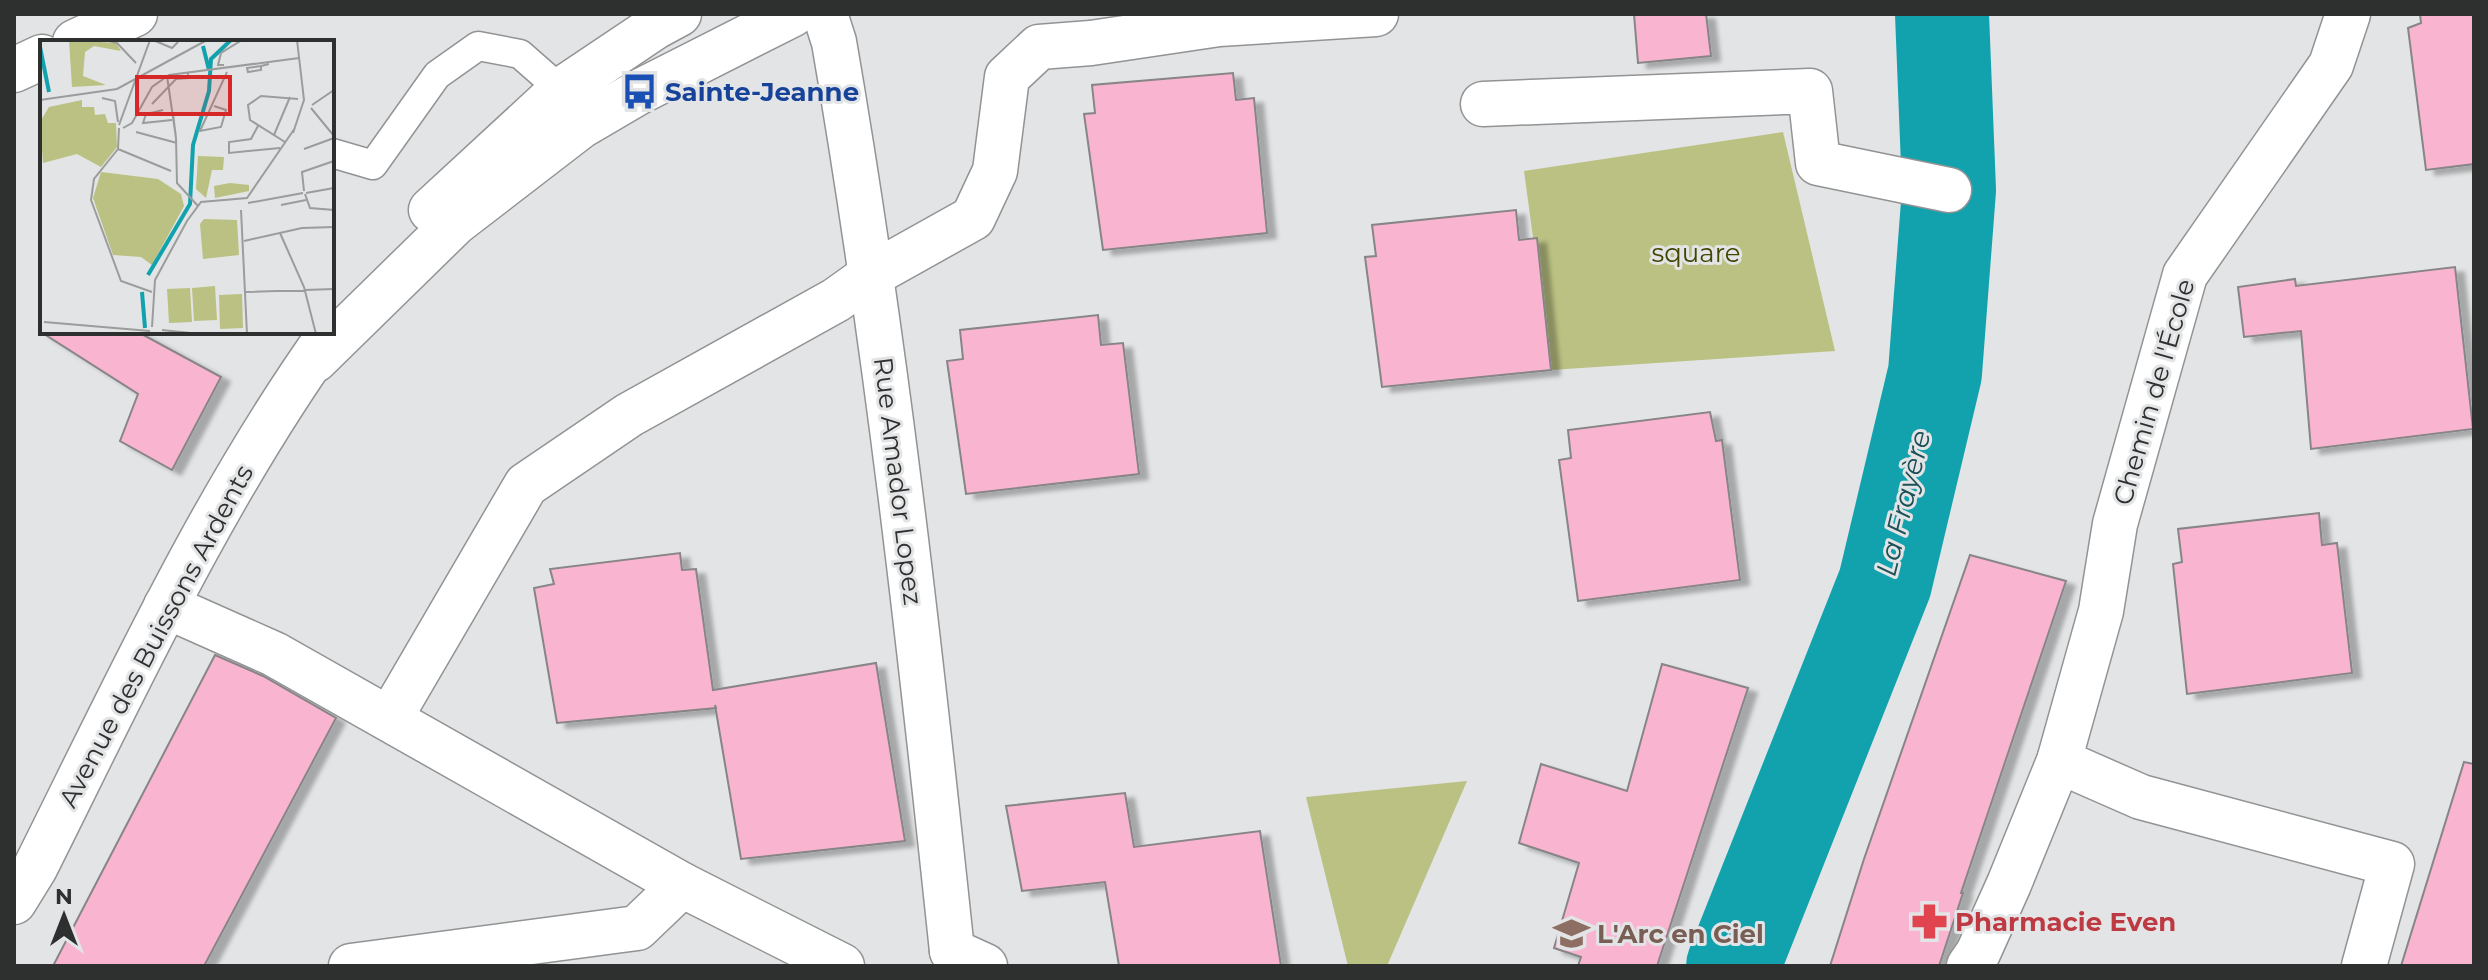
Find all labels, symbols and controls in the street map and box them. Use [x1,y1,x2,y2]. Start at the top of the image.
inset map [40,40,334,334]
bus stop icon: Sainte-Jeanne [620,73,658,111]
place label: Sainte-Jeanne [665,76,859,108]
park label: square [1652,237,1740,269]
street label: Chemin de l'École [2106,275,2202,509]
street label: Rue Amador Lopez [867,355,929,607]
water label: La Frayère [1868,426,1938,580]
street label: Avenue des Buissons Ardents [52,459,260,813]
north arrow [24,876,104,956]
text: N [55,883,73,910]
pharmacy icon: Pharmacie Even [1910,903,1948,941]
place label: Pharmacie Even [1955,906,2176,938]
school or university icon: L'Arc en Ciel [1552,915,1590,953]
place label: L'Arc en Ciel [1597,918,1764,950]

